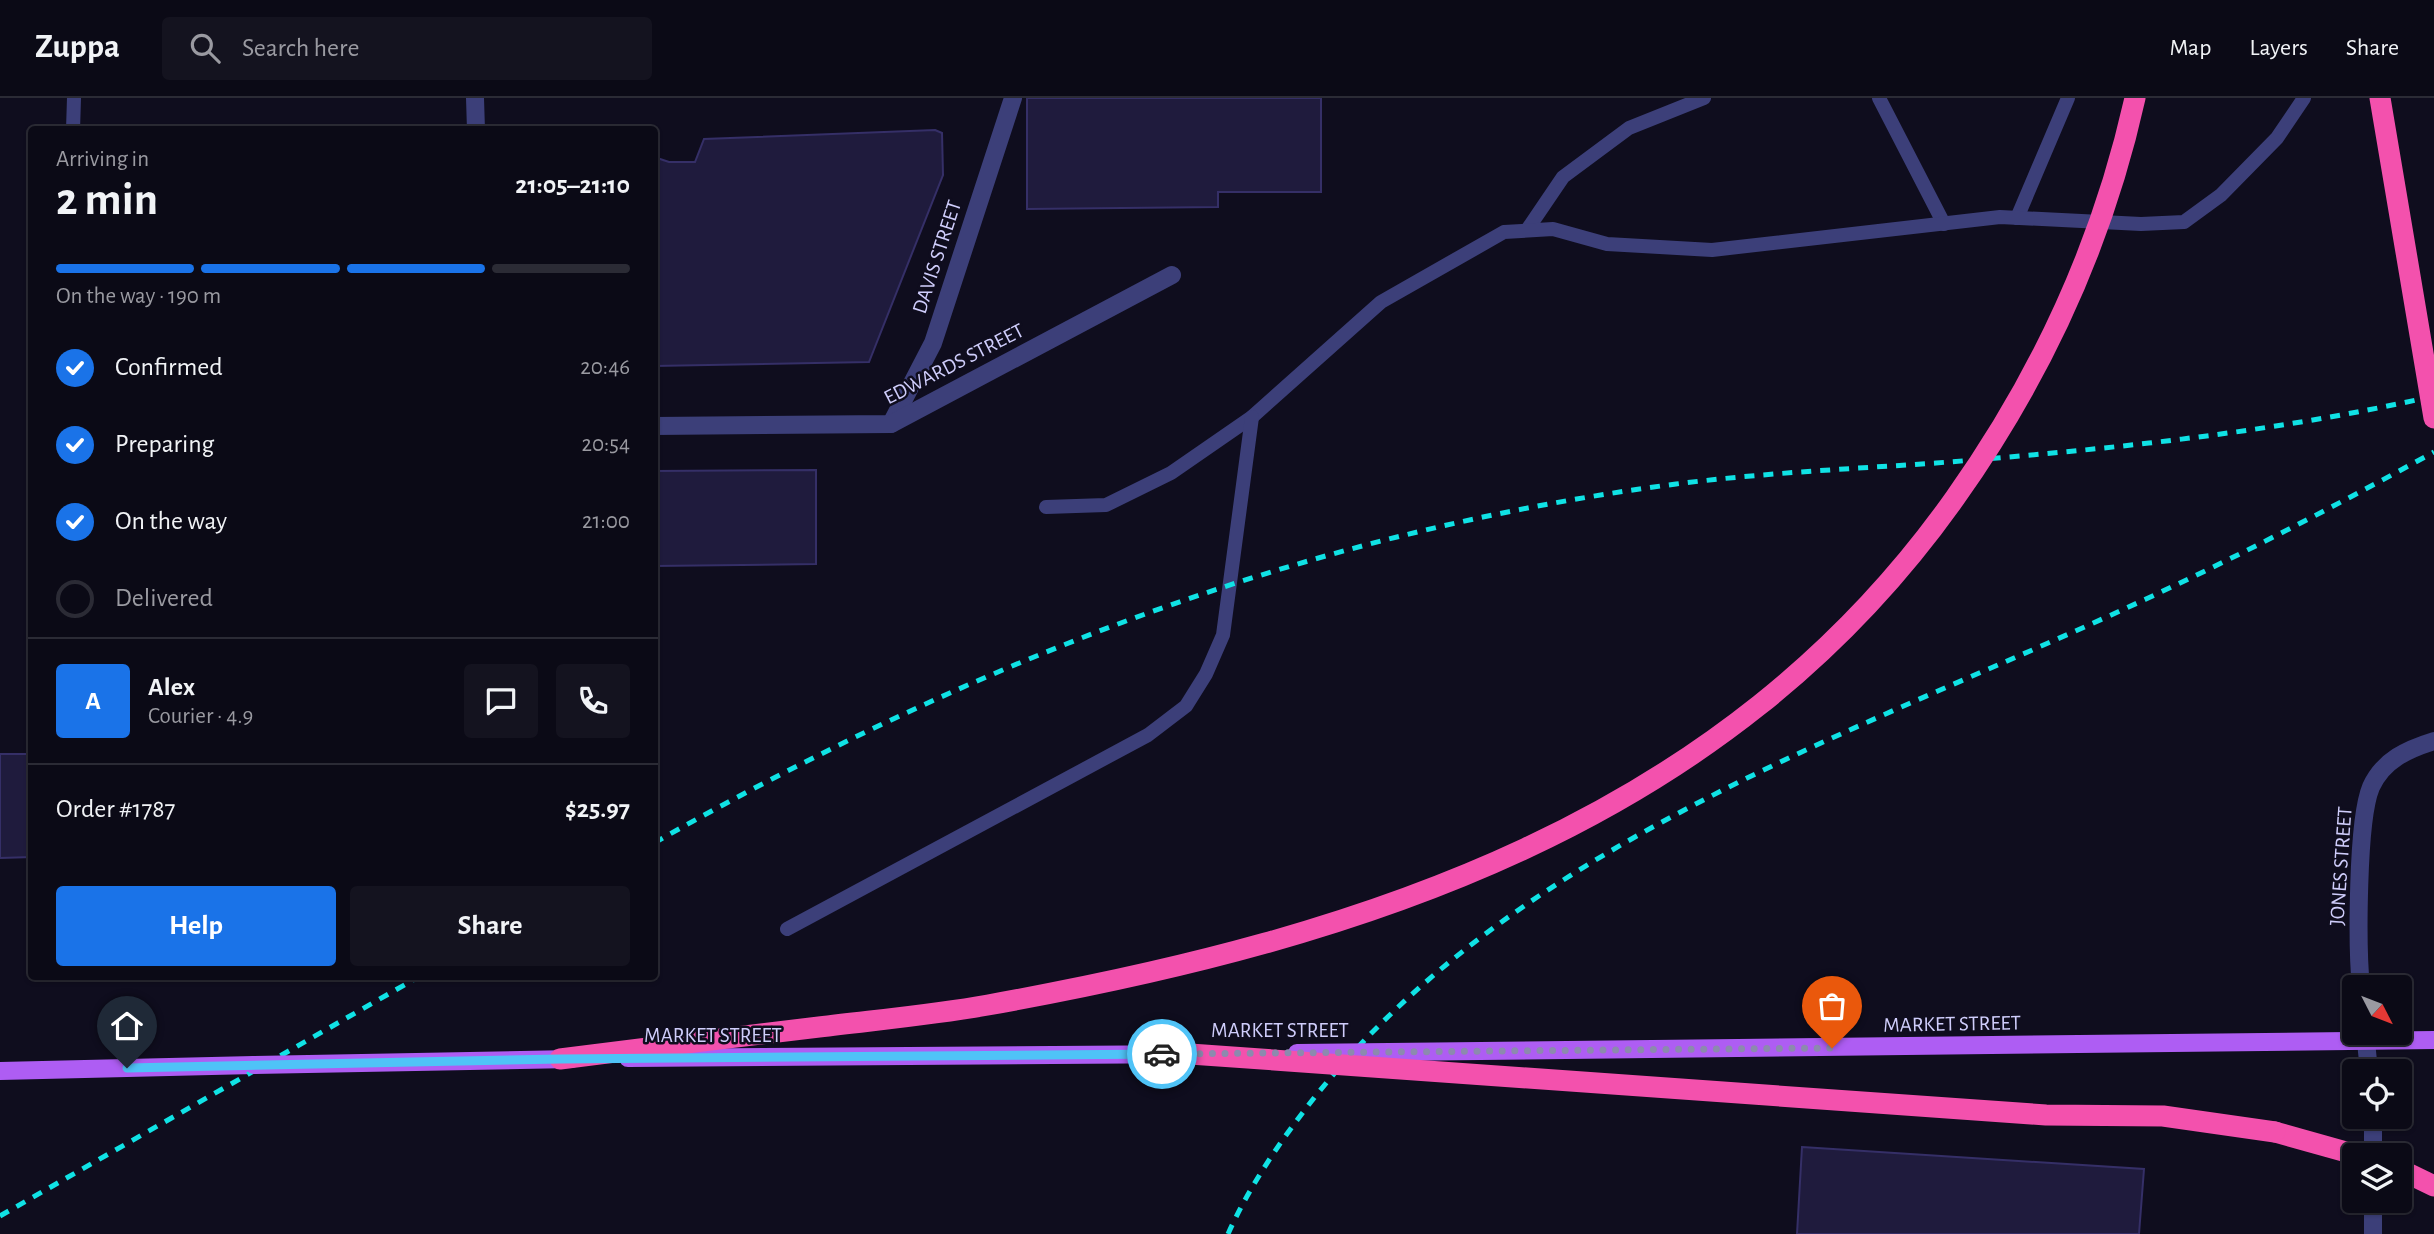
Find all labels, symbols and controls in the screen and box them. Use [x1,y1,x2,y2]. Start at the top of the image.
search box [162,17,652,80]
icon: search [186,29,224,67]
text: Zuppa [35,31,120,64]
text: Search here [242,35,359,61]
text: Map [2169,36,2211,60]
text: Layers [2249,36,2308,60]
text: Share [2346,36,2399,60]
text: Arriving in [56,148,149,171]
text: 21:05–21:10 [515,172,630,198]
text: 2 min [56,177,158,223]
street label: DAVIS STREET [909,198,965,316]
text: On the way · 190 m [56,285,221,308]
street label: EDWARDS STREET [880,320,1028,408]
icon: check [56,349,94,387]
text: Confirmed [115,354,223,380]
text: 20:46 [580,356,630,379]
icon: check [56,426,94,464]
text: Preparing [115,431,214,457]
text: 20:54 [581,433,630,456]
icon: check [56,503,94,541]
text: On the way [115,508,227,534]
text: 21:00 [582,510,630,533]
text: Delivered [115,585,213,611]
button: chat [464,664,538,738]
button: phone [556,664,630,738]
text: Alex [148,674,195,700]
text: A [85,688,101,714]
text: Courier · 4.9 [148,705,253,728]
text: Order #1787 [56,796,175,822]
text: $25.97 [565,796,630,822]
street label: JONES STREET [2326,806,2356,926]
button: Help [56,886,336,966]
button: Share [350,886,630,966]
north arrow [2342,975,2412,1045]
map controls [2342,975,2412,1213]
pin [1802,976,1862,1048]
icon: bag [1813,987,1851,1025]
pin [97,996,157,1068]
icon: home [108,1007,146,1045]
street label: MARKET STREET [1883,1012,2021,1036]
courier [1127,1019,1197,1089]
street label: MARKET STREET [1211,1020,1349,1041]
street label: MARKET STREET [644,1025,782,1046]
icon: car [1143,1035,1181,1073]
button: locate [2342,1059,2412,1129]
button: layers [2342,1143,2412,1213]

